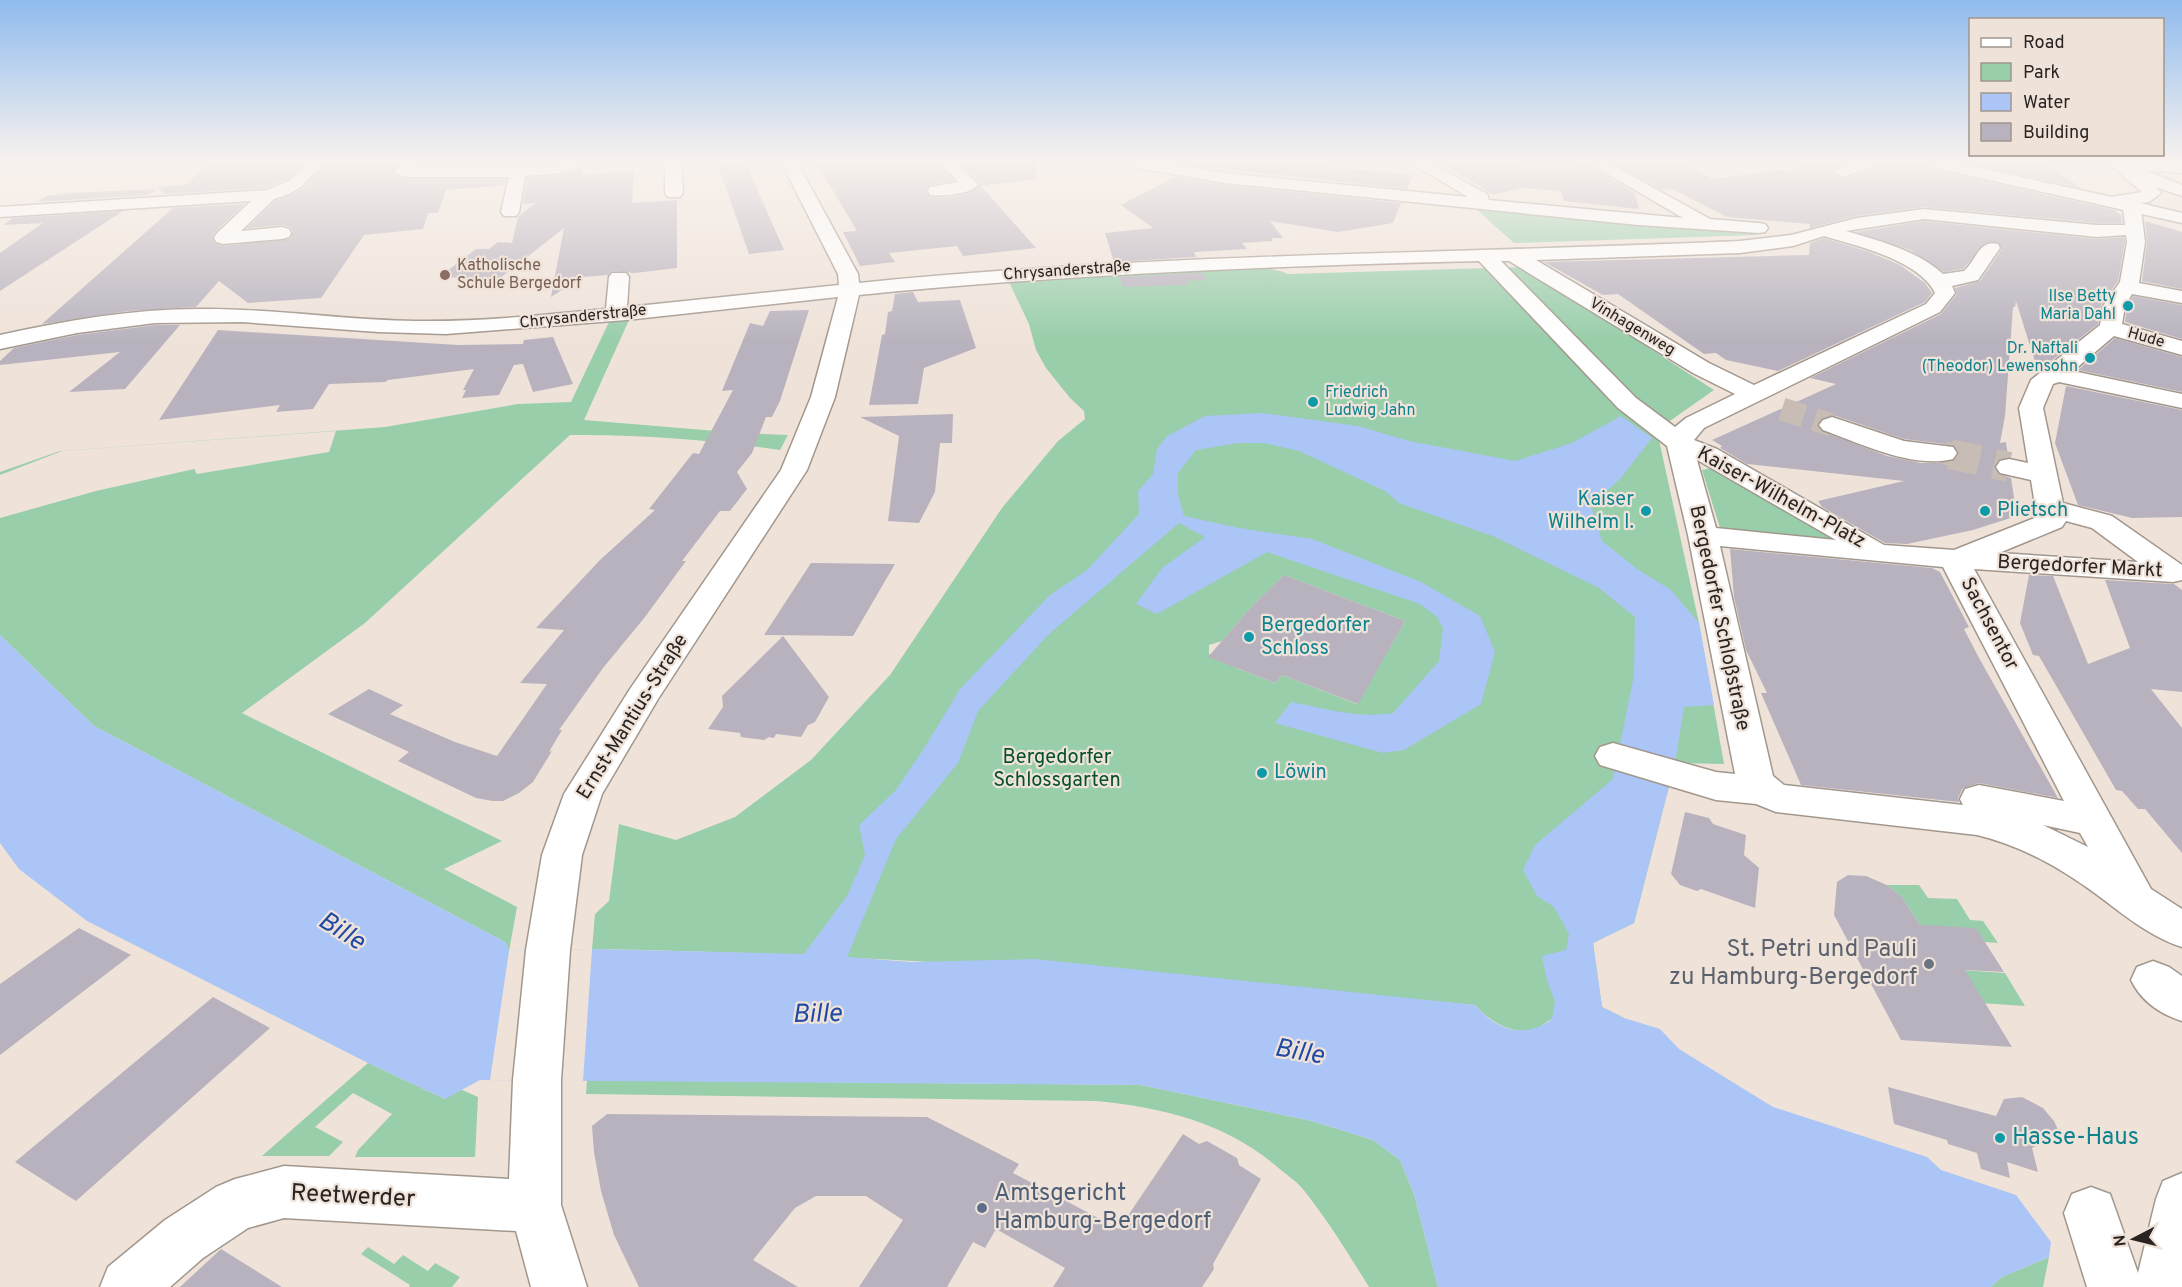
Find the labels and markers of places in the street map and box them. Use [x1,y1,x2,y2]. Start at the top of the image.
place label: Katholische Schule Bergedorf [457,256,582,294]
marker: Katholische Schule Bergedorf [438,268,452,282]
place label: Ilse Betty Maria Dahl [2040,287,2116,325]
marker: Ilse Betty Maria Dahl [2121,299,2135,313]
place label: Dr. Naftali (Theodor) Lewensohn [1922,339,2078,377]
marker: Dr. Naftali (Theodor) Lewensohn [2083,351,2097,365]
place label: Friedrich Ludwig Jahn [1325,383,1416,421]
marker: Friedrich Ludwig Jahn [1306,395,1320,409]
place label: Kaiser Wilhelm I. [1548,487,1634,536]
place label: Plietsch [1997,498,2068,524]
marker: Kaiser Wilhelm I. [1639,504,1653,518]
marker: Plietsch [1978,504,1992,518]
place label: Bergedorfer Schloss [1261,613,1370,662]
marker: Bergedorfer Schloss [1242,630,1256,644]
place label: Löwin [1274,760,1327,786]
marker: Löwin [1255,766,1269,780]
place label: St. Petri und Pauli zu Hamburg-Bergedorf [1669,935,1917,993]
marker: St. Petri und Pauli zu Hamburg-Bergedorf [1922,957,1936,971]
place label: Hasse-Haus [2012,1123,2139,1153]
marker: Hasse-Haus [1993,1131,2007,1145]
place label: Amtsgericht Hamburg-Bergedorf [994,1179,1211,1237]
marker: Amtsgericht Hamburg-Bergedorf [975,1201,989,1215]

